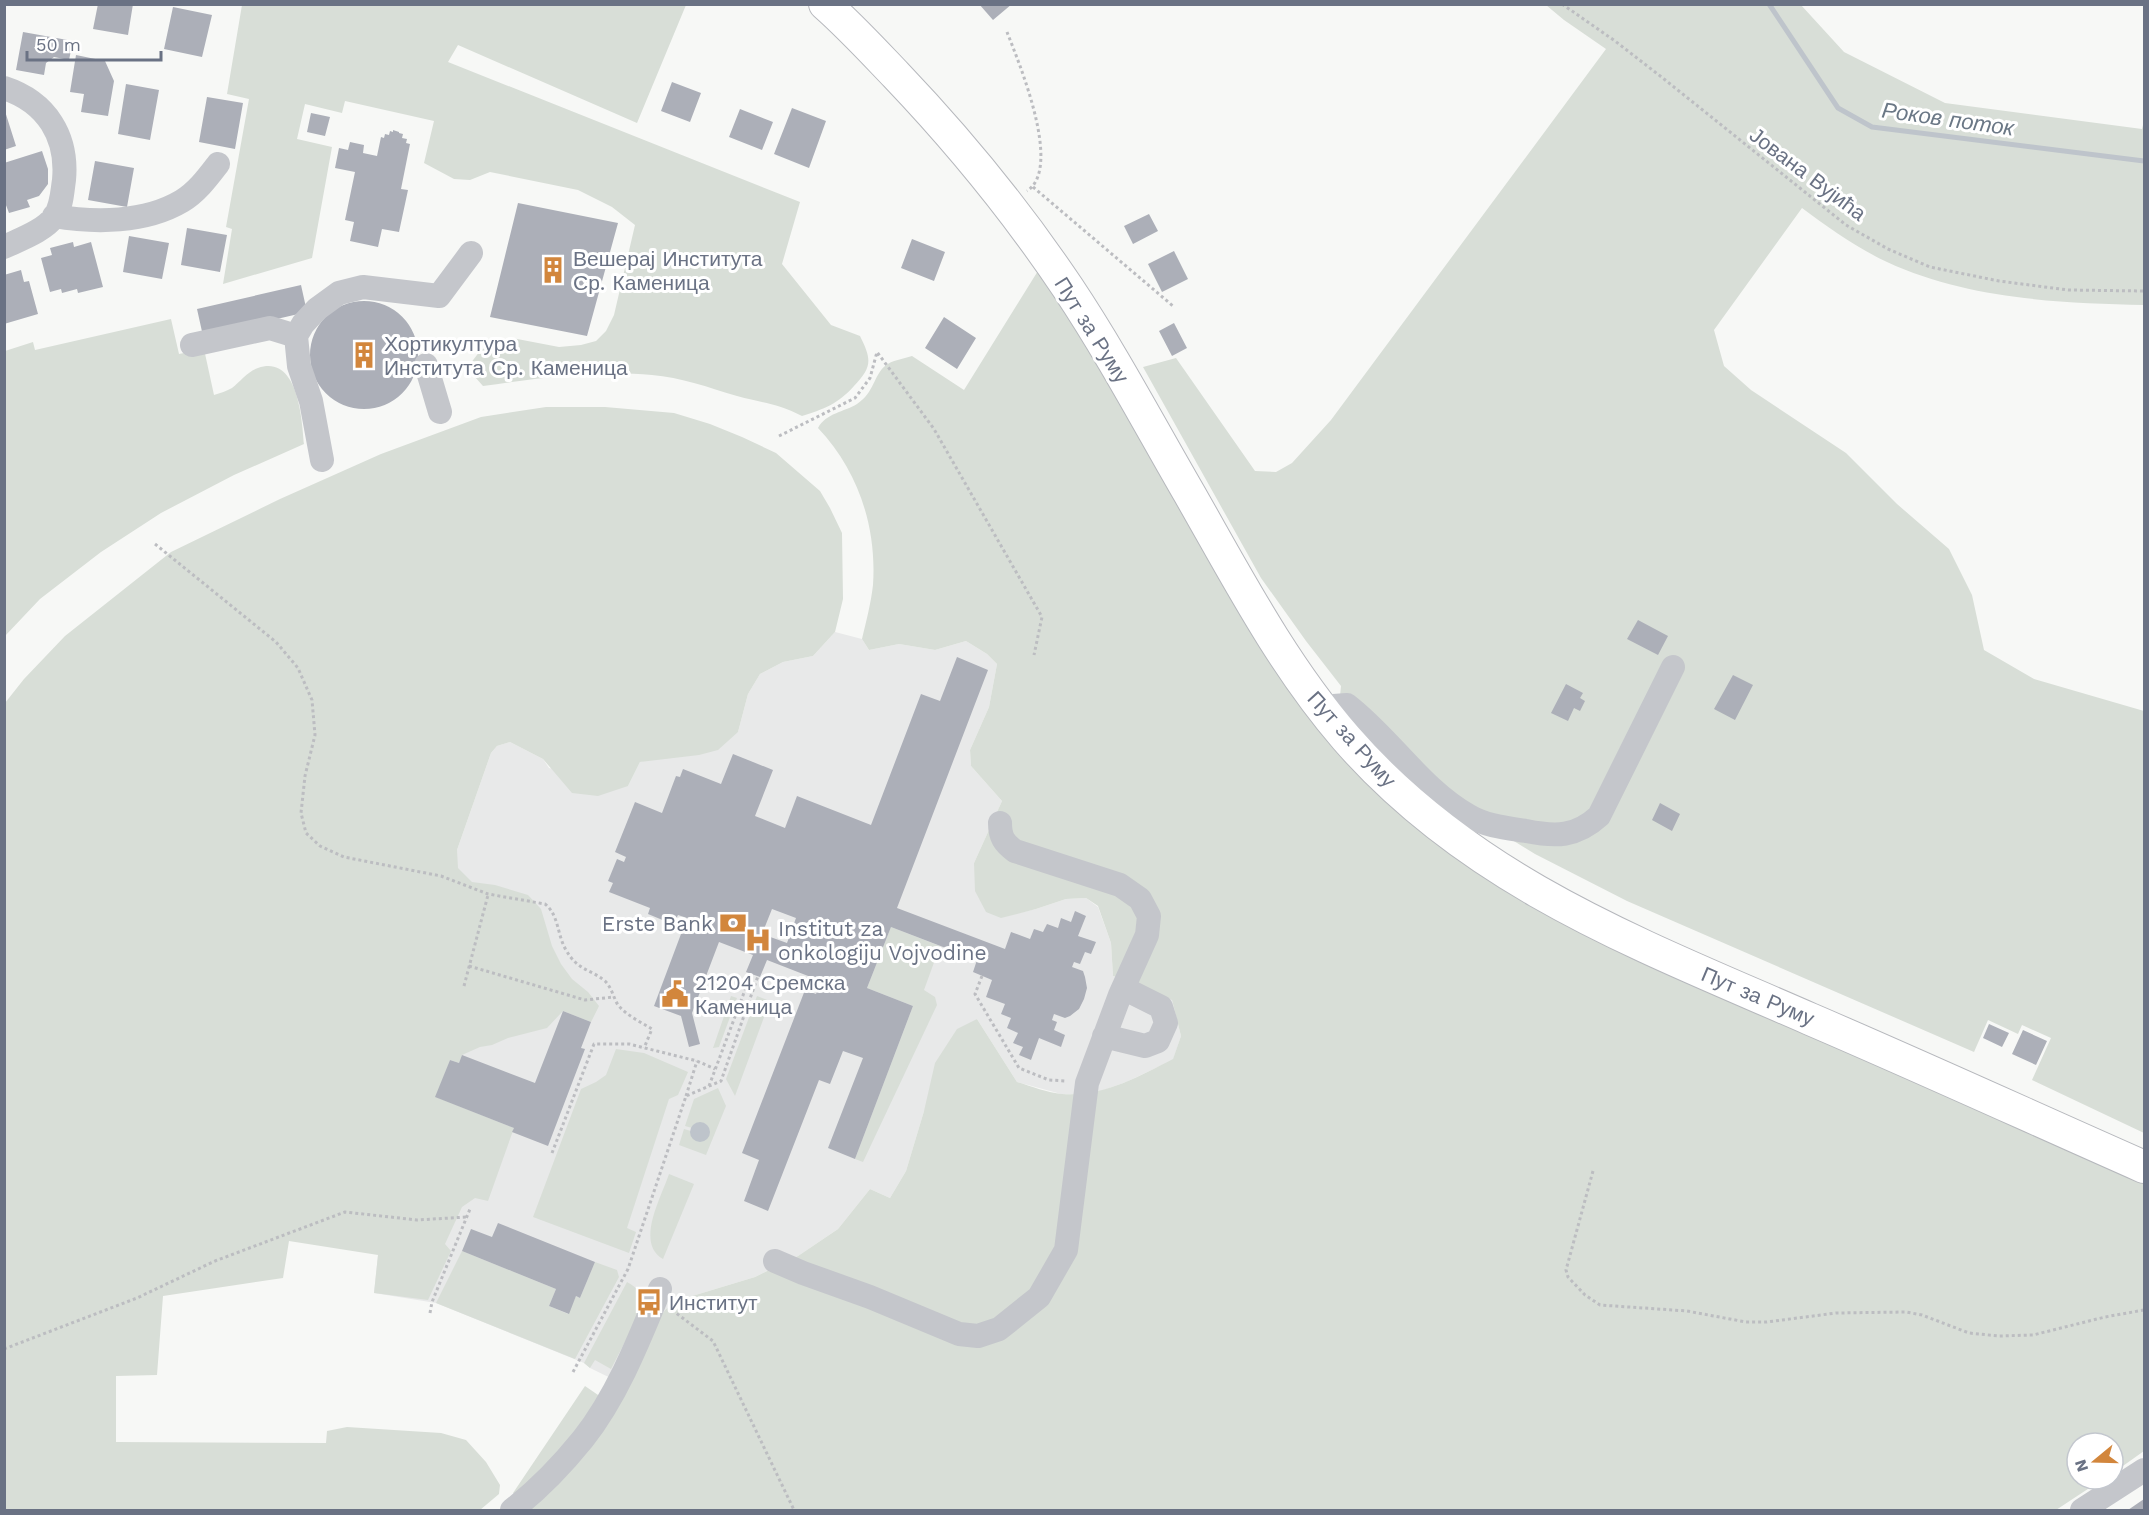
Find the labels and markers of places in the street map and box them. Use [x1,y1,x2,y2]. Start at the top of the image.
place label: Вешерај Института Ср. Каменица [573,246,763,295]
building icon: Вешерај Института Ср. Каменица [538,255,568,285]
place label: Хортикултура Института Ср. Каменица [384,331,628,380]
building icon: Хортикултура Института Ср. Каменица [349,340,379,370]
bank icon: Erste Bank [718,908,748,938]
place label: Erste Bank [602,911,713,936]
place label: Institut za onkologiju Vojvodine [778,916,987,965]
hospital icon: Institut za onkologiju Vojvodine [743,925,773,955]
place label: 21204 Сремска Каменица [695,970,846,1019]
public building icon: 21204 Сремска Каменица [660,979,690,1009]
bus stop icon: Институт [634,1287,664,1317]
place label: Институт [669,1290,758,1315]

